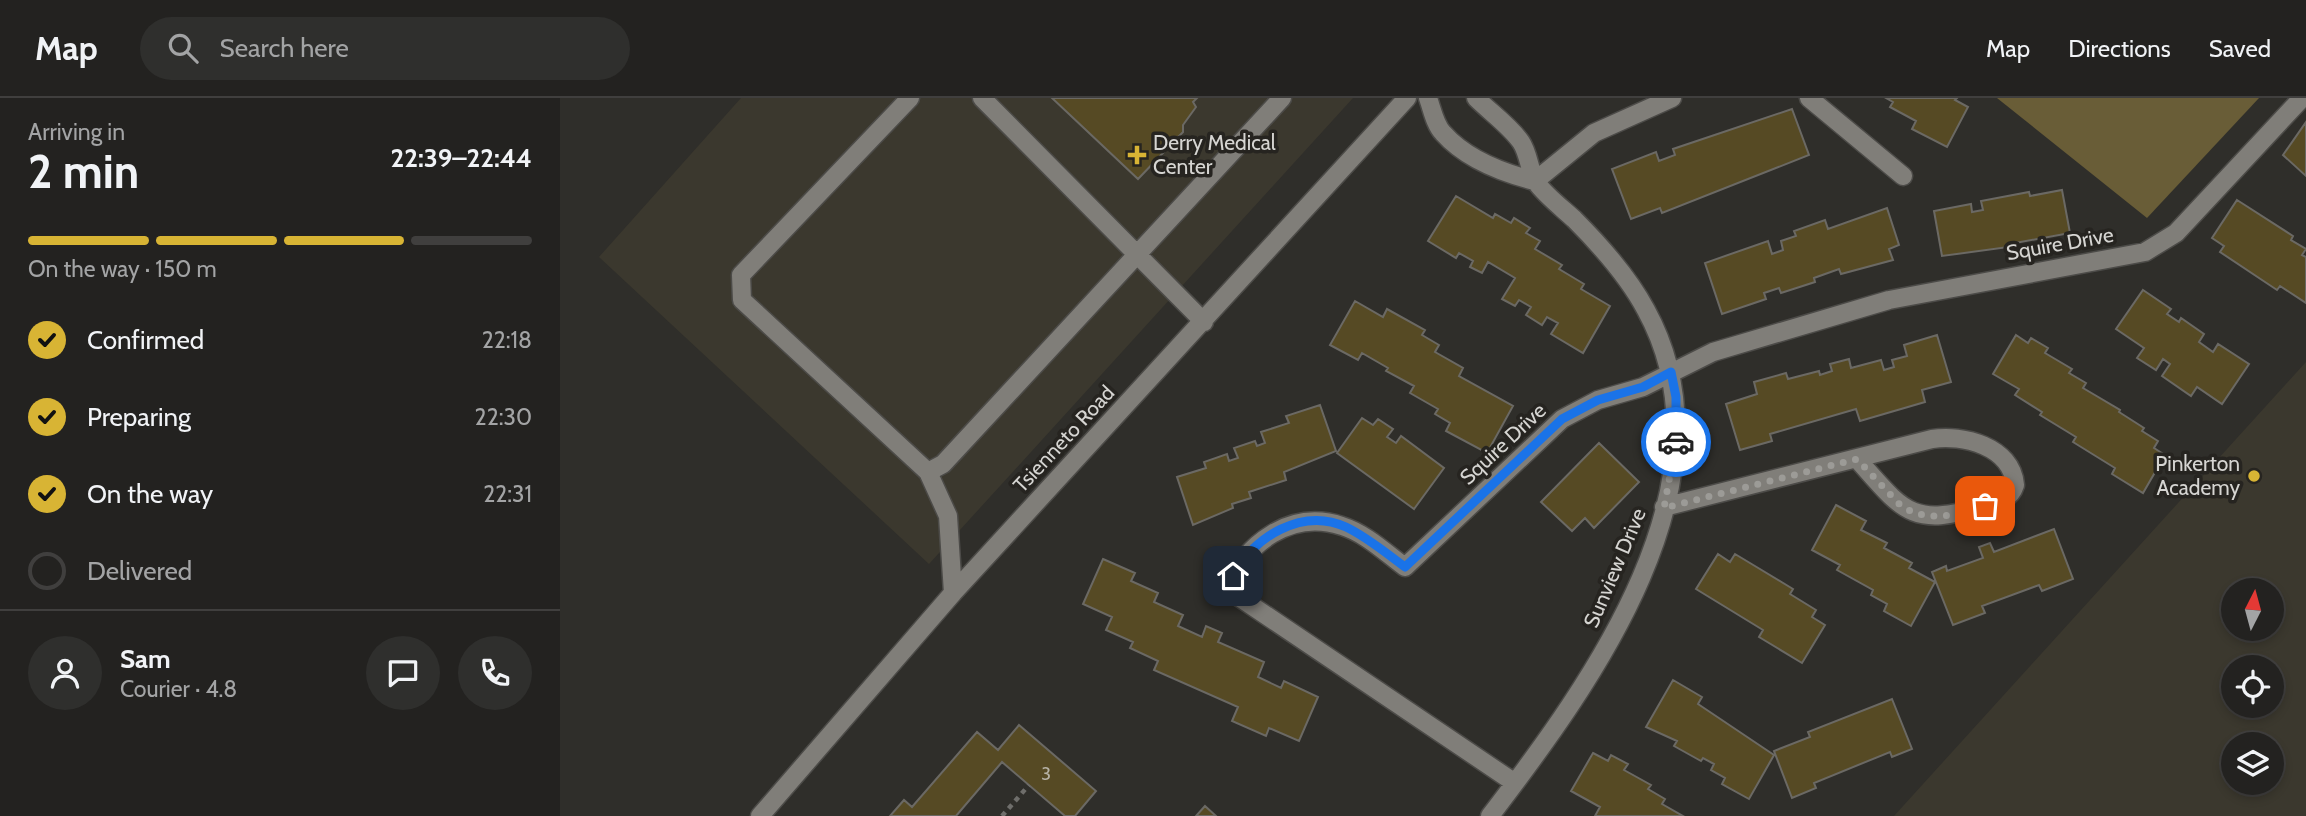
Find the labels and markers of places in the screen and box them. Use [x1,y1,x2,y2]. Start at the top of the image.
place label: Derry Medical Center [1153,130,1276,179]
marker: Derry Medical Center [1127,145,1147,165]
place label: Pinkerton Academy [2155,451,2240,500]
marker: Pinkerton Academy [2246,468,2262,484]
pin [1955,476,2015,536]
pin [1203,546,1263,606]

